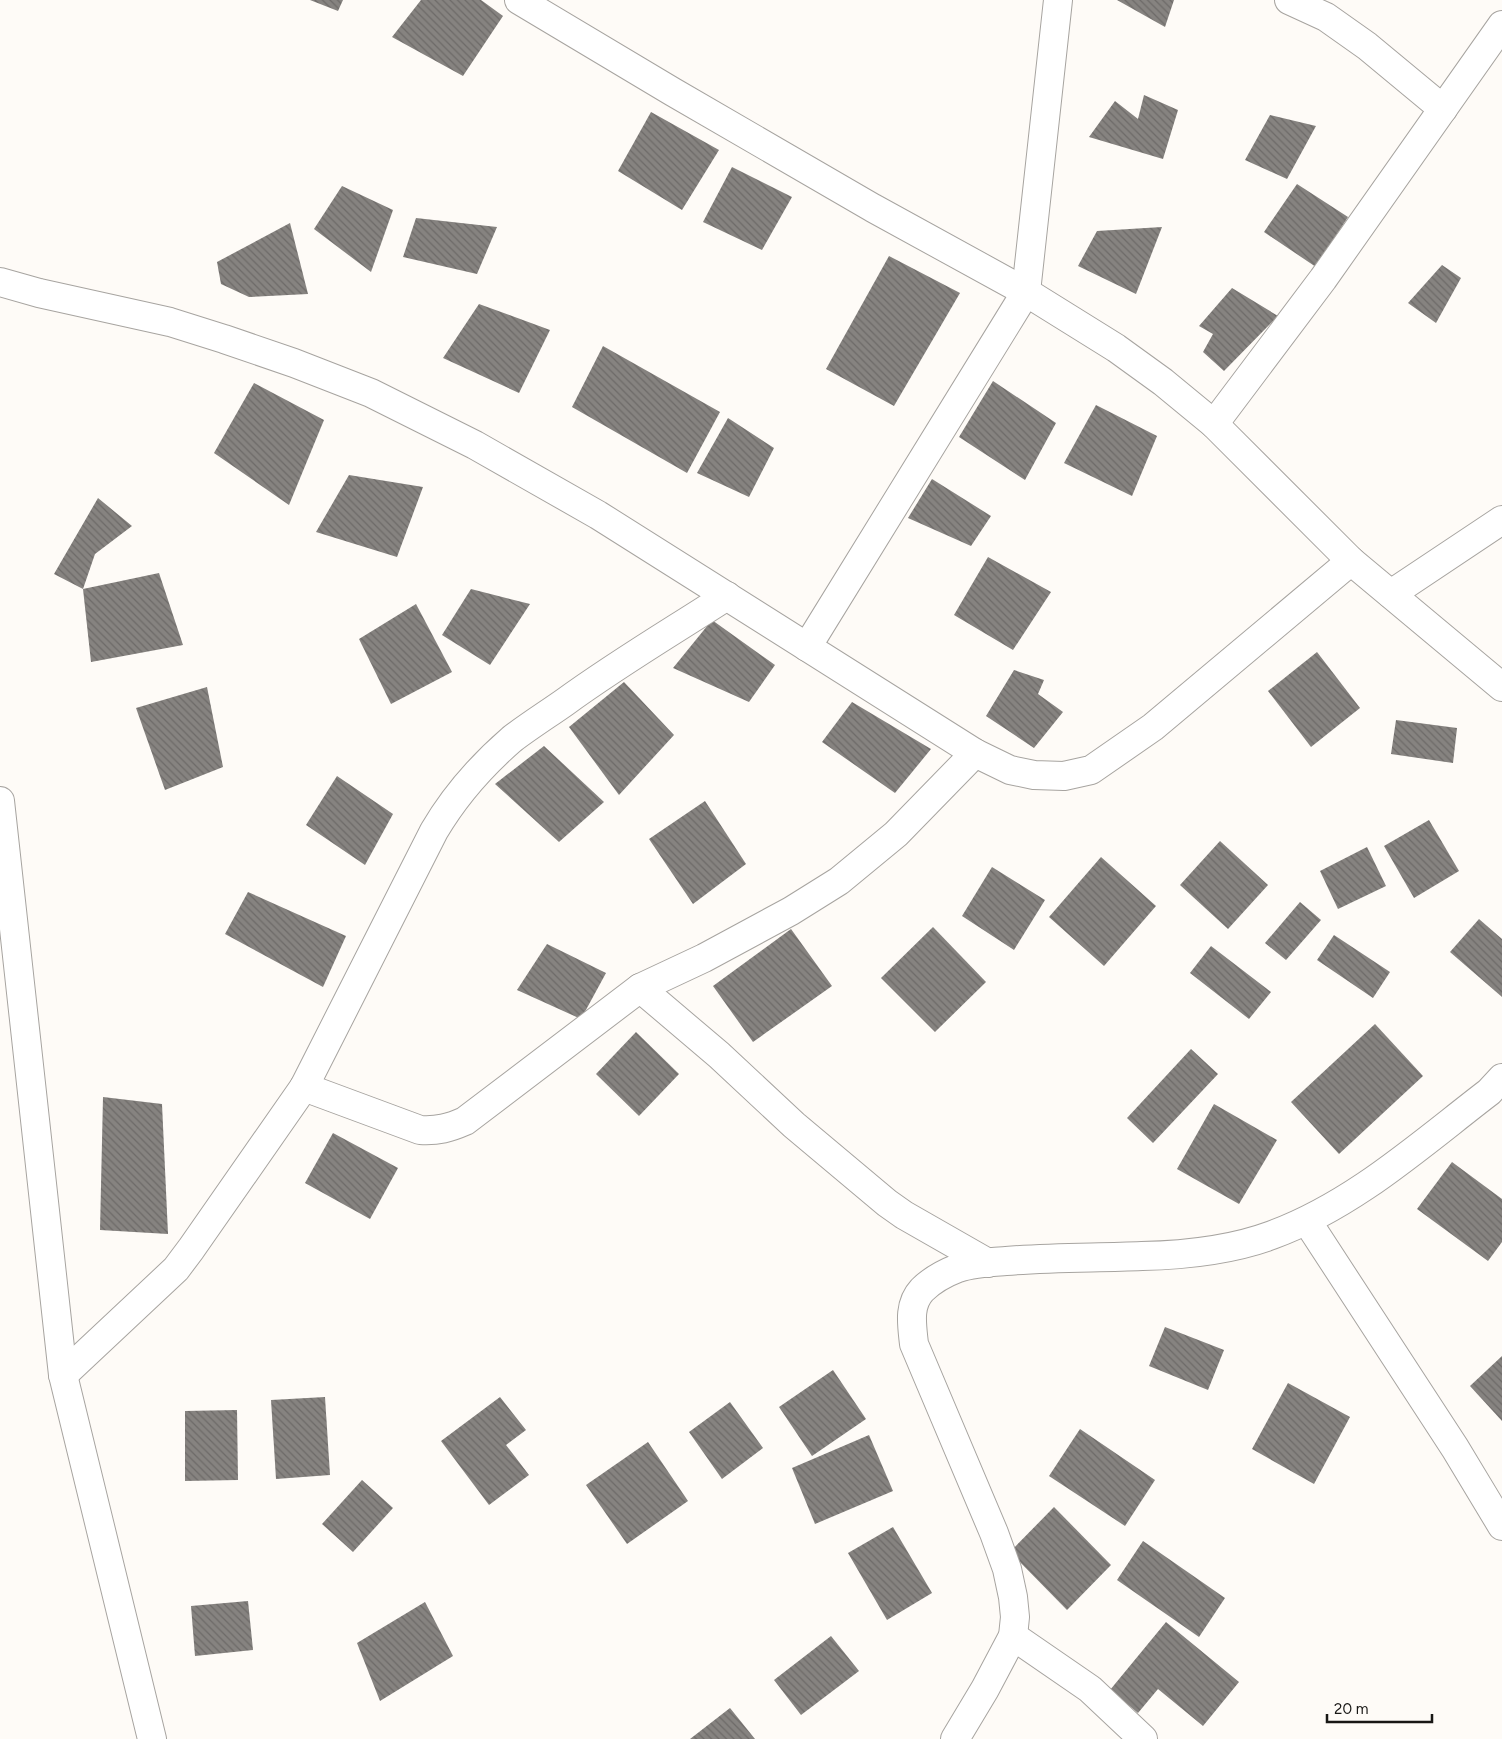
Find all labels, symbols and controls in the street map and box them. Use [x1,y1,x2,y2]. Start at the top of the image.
scale bar [1327,1692,1432,1724]
text: 20 m [1334,1700,1368,1718]

